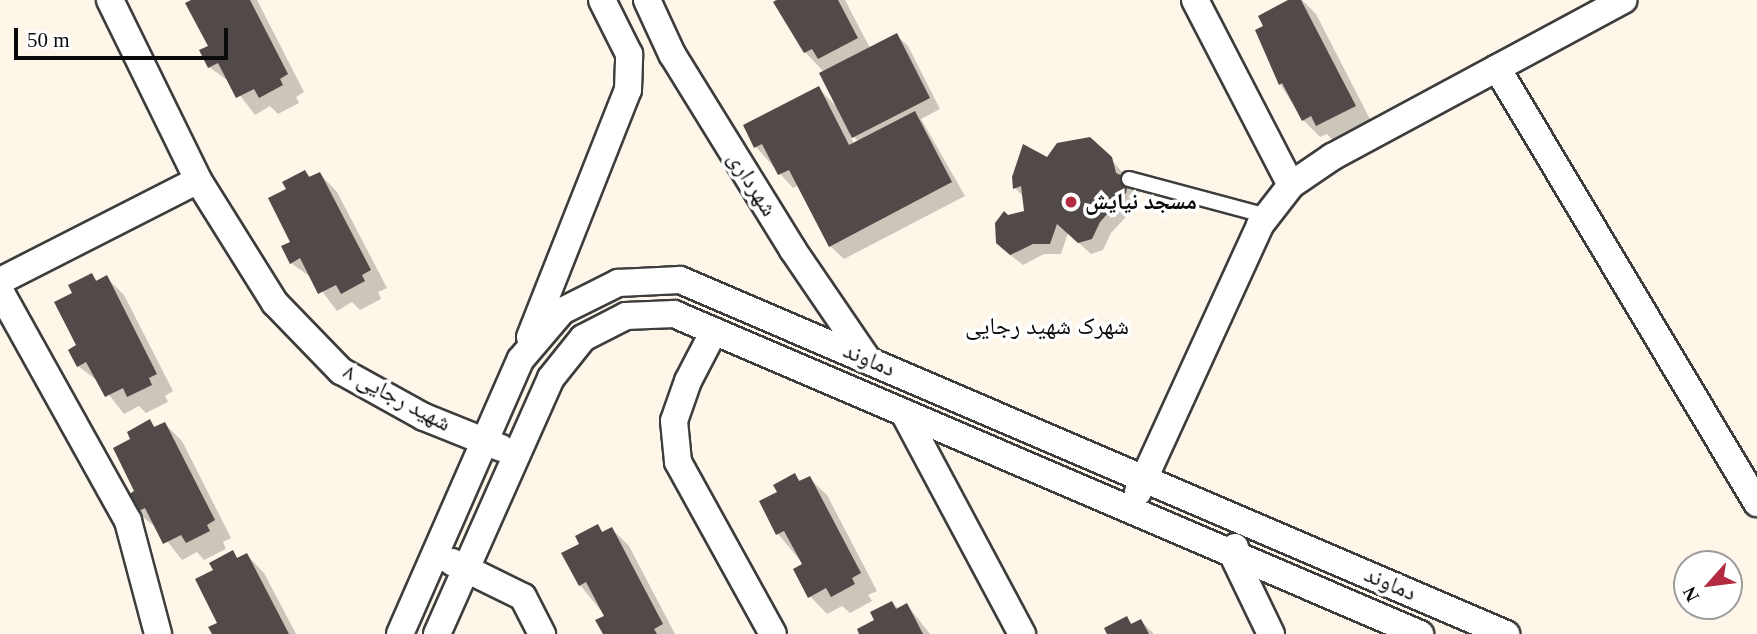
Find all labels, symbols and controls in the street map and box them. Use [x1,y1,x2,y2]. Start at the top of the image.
scale bar [18,14,231,58]
text: 50 m [27,28,70,52]
street label: شهرداری [721,146,783,222]
place label: مسجد نیایش [1085,188,1197,216]
marker: مسجد نیایش [1063,194,1079,210]
district label: شهرک شهید رجایی [965,313,1129,341]
street label: دماوند [839,337,899,383]
street label: شهید رجایی ۸ [338,358,456,438]
north arrow [1673,550,1743,620]
street label: دماوند [1360,561,1420,607]
text: N [1678,583,1703,605]

